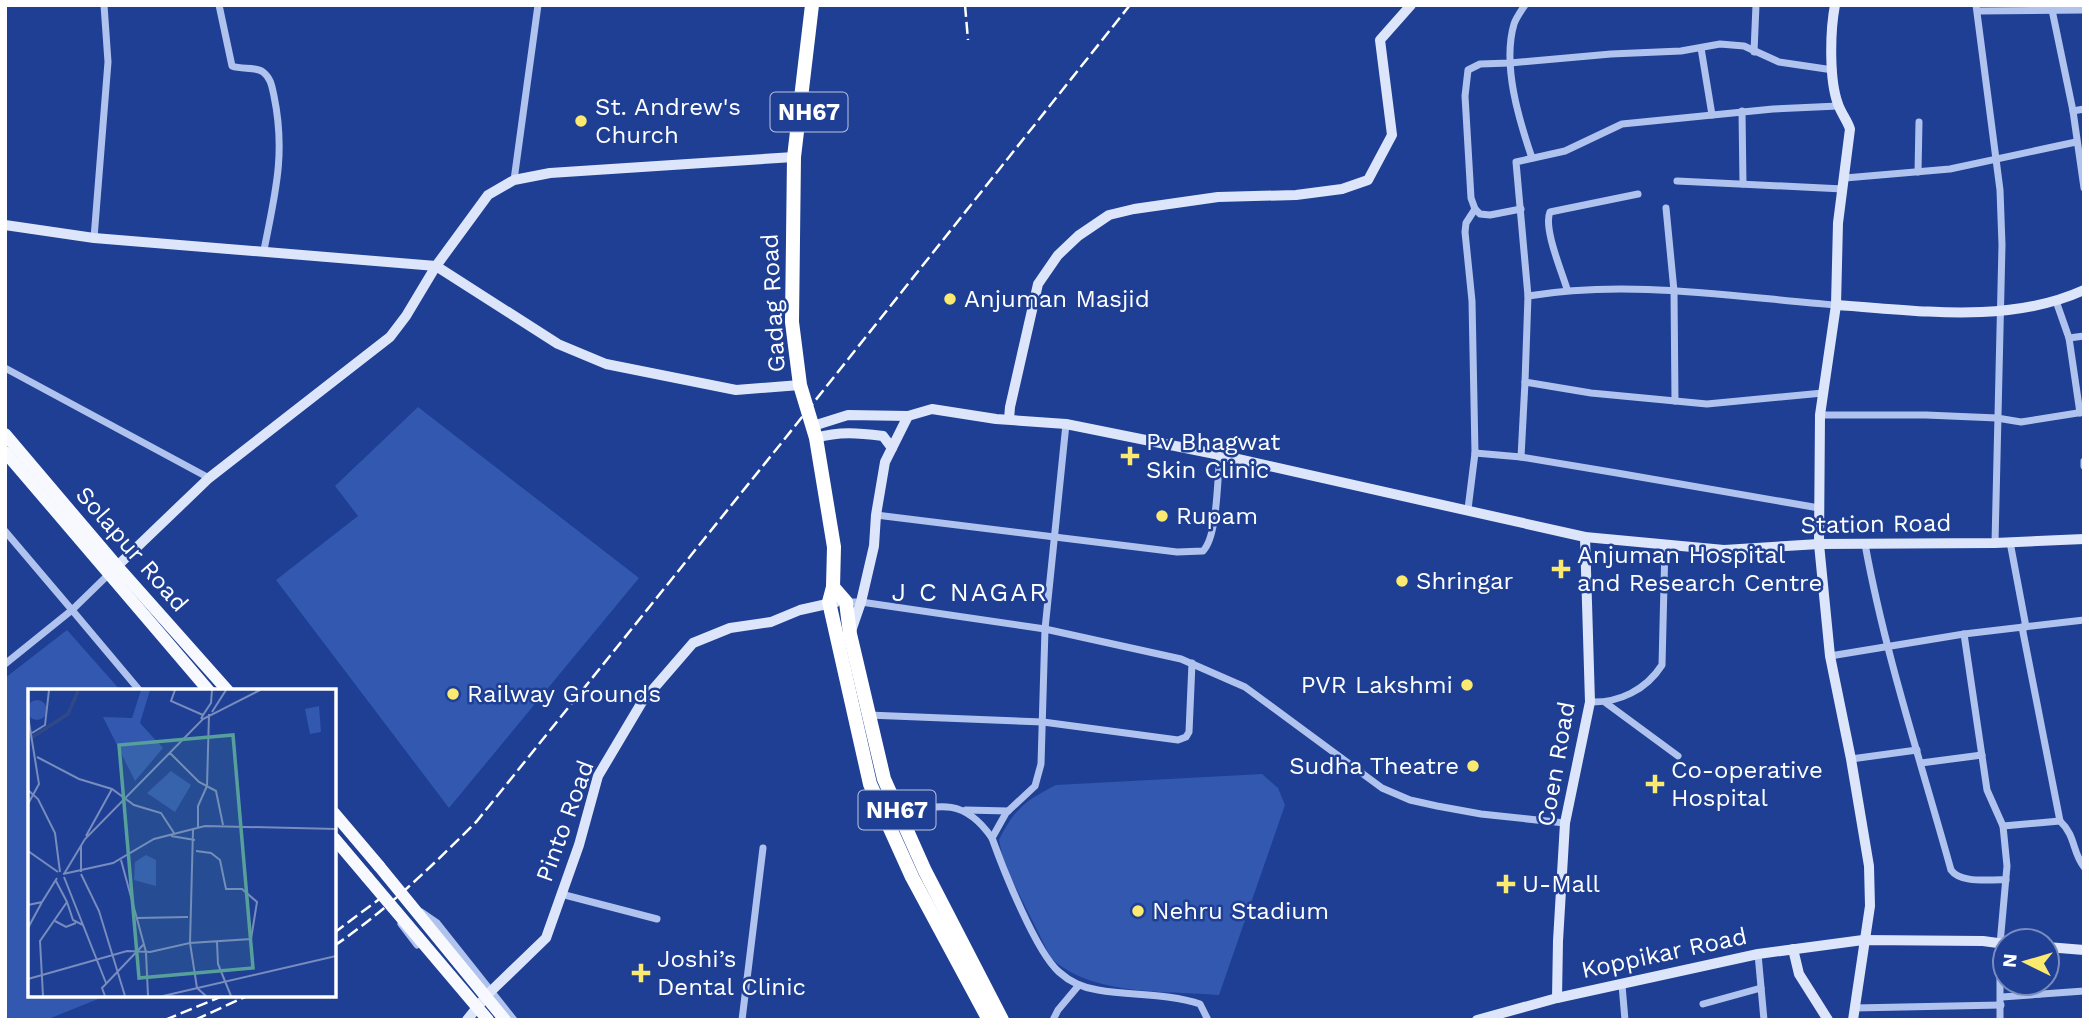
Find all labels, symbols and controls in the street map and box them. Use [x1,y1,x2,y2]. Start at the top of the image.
road number: NH67 [770,92,848,132]
place label: St. Andrew's Church [595,93,741,149]
marker: St. Andrew's Church [573,113,589,129]
street label: Gadag Road [755,233,791,373]
place label: Anjuman Masjid [964,285,1150,313]
marker: Anjuman Masjid [942,291,958,307]
place label: Pv Bhagwat Skin Clinic [1146,428,1280,484]
marker: Pv Bhagwat Skin Clinic [1120,446,1140,466]
street label: Solapur Road [70,481,194,617]
place label: Rupam [1176,502,1258,530]
marker: Rupam [1154,508,1170,524]
street label: Station Road [1800,509,1952,539]
place label: Anjuman Hospital and Research Centre [1577,541,1822,597]
marker: Anjuman Hospital and Research Centre [1551,559,1571,579]
place label: Shringar [1416,567,1514,595]
marker: Shringar [1394,573,1410,589]
district label: J C NAGAR [891,577,1049,607]
place label: PVR Lakshmi [1301,671,1453,699]
marker: PVR Lakshmi [1459,677,1475,693]
place label: Railway Grounds [467,680,661,708]
marker: Railway Grounds [445,686,461,702]
inset map [28,689,336,997]
street label: Coen Road [1531,699,1581,829]
place label: Sudha Theatre [1289,752,1459,780]
place label: Co-operative Hospital [1671,756,1823,812]
street label: Pinto Road [530,757,600,885]
marker: Sudha Theatre [1465,758,1481,774]
marker: Co-operative Hospital [1645,774,1665,794]
road number: NH67 [858,790,936,830]
place label: U-Mall [1522,870,1601,898]
marker: U-Mall [1496,874,1516,894]
place label: Nehru Stadium [1152,897,1329,925]
marker: Nehru Stadium [1130,903,1146,919]
street label: Koppikar Road [1579,922,1749,984]
north arrow [1991,927,2061,997]
place label: Joshi’s Dental Clinic [657,945,806,1001]
text: N [1997,953,2022,969]
marker: Joshi’s Dental Clinic [631,963,651,983]

